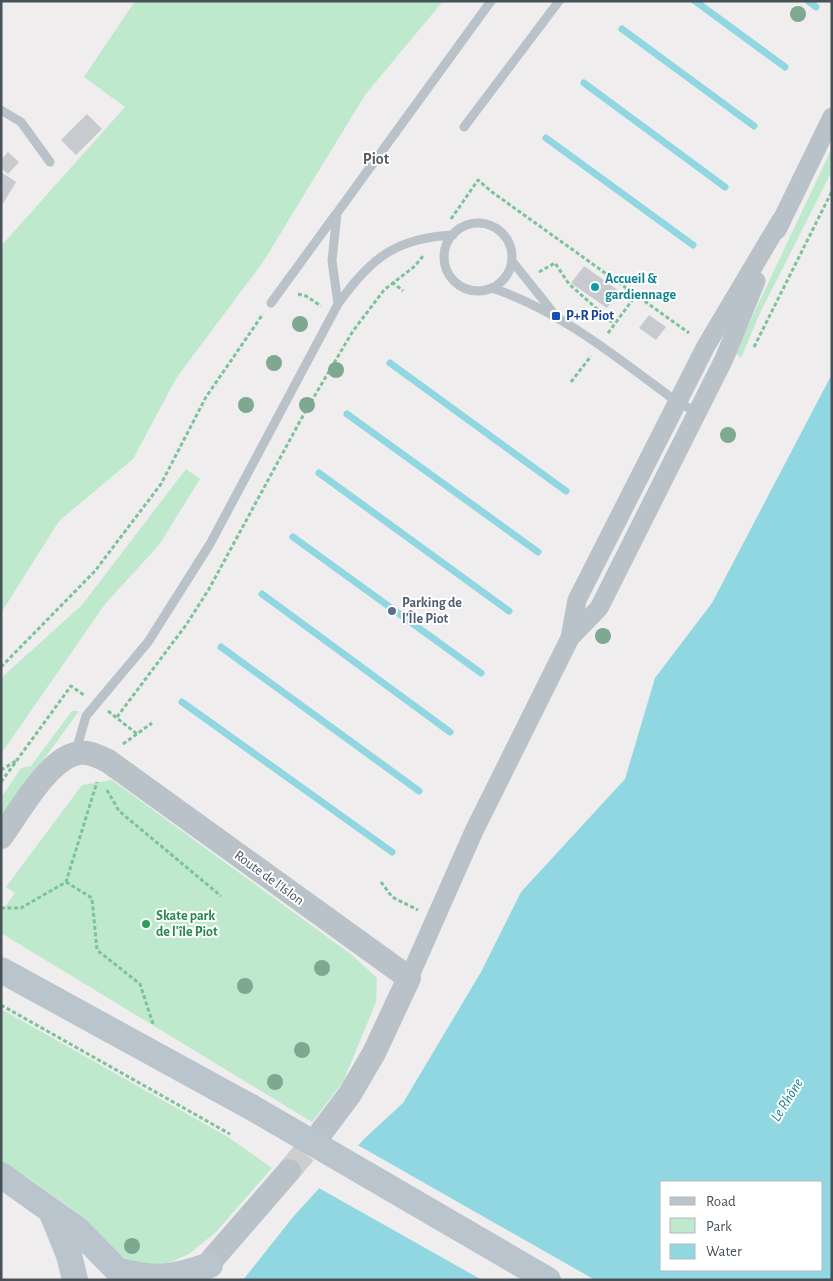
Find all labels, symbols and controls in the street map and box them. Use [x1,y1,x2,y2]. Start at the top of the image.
district label: Piot [363,151,390,167]
place label: Accueil & gardiennage [605,272,676,302]
marker: Accueil & gardiennage [589,281,601,293]
place label: P+R Piot [566,309,614,323]
marker: P+R Piot [550,310,562,322]
place label: Parking de l'Île Piot [402,596,462,626]
marker: Parking de l'Île Piot [386,605,398,617]
street label: Route de l'Islon [232,848,306,908]
place label: Skate park de l'île Piot [156,909,218,939]
marker: Skate park de l'île Piot [140,918,152,930]
water label: Le Rhône [768,1076,806,1124]
legend [660,1181,823,1271]
text: Road [706,1194,736,1209]
text: Park [706,1219,732,1234]
text: Water [706,1244,742,1259]

